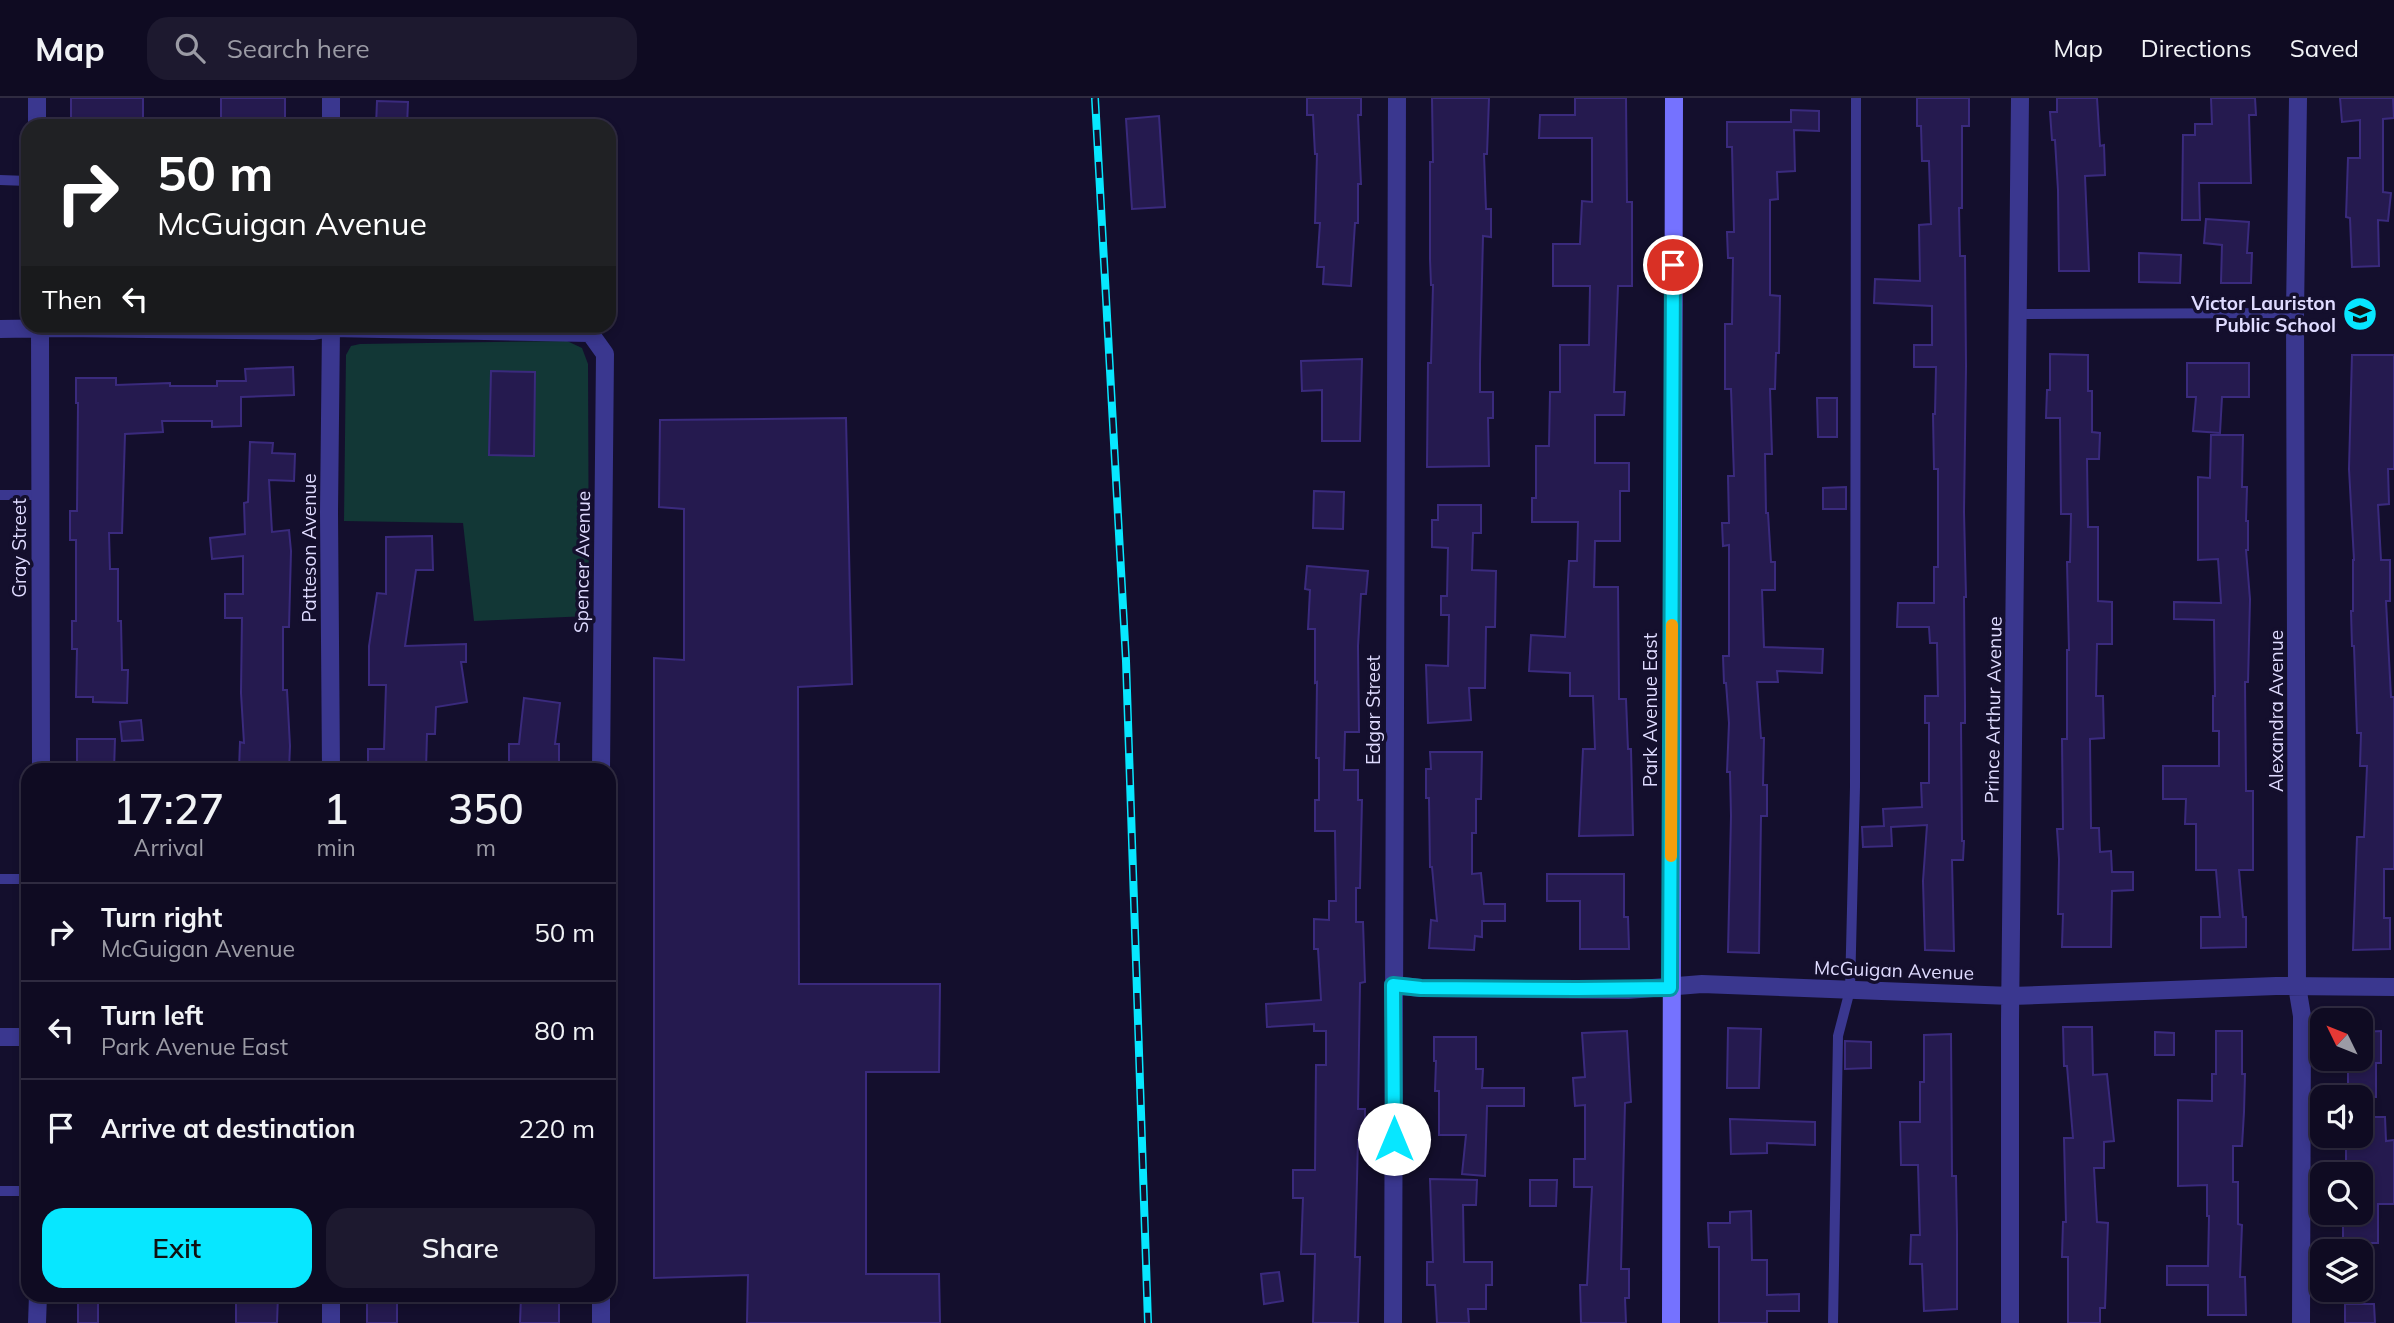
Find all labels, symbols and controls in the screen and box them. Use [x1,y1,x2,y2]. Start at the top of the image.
search box [147,17,637,80]
text: Map [35,28,105,69]
icon: search [171,29,209,67]
text: Search here [227,32,370,65]
text: Map [2053,33,2103,63]
text: Directions [2141,33,2252,63]
text: Saved [2290,33,2359,63]
text: 50 m [157,142,273,203]
icon: right [42,147,133,238]
text: McGuigan Avenue [157,203,427,243]
pin [1643,235,1703,295]
icon: arrive [1654,246,1692,284]
icon: left [116,280,154,318]
text: Then [42,283,102,316]
place label: Victor Lauriston Public School [2190,291,2336,337]
school or university icon: Victor Lauriston Public School [2341,295,2379,333]
street label: Patteson Avenue [297,473,321,623]
street label: Spencer Avenue [569,491,595,633]
street label: Gray Street [7,498,31,598]
street label: Prince Arthur Avenue [1979,616,2007,804]
street label: Alexandra Avenue [2264,630,2288,792]
street label: Park Avenue East [1638,632,1662,787]
street label: Edgar Street [1361,655,1385,765]
text: 17:27 [113,782,224,835]
text: 1 [323,782,349,835]
text: 350 [448,782,524,835]
text: Arrival [134,833,204,862]
text: min [316,833,356,862]
text: m [476,833,496,862]
text: Turn right [101,901,222,934]
icon: right [42,913,80,951]
text: 50 m [534,916,595,949]
text: McGuigan Avenue [101,934,295,963]
street label: McGuigan Avenue [1814,955,1974,985]
text: Turn left [101,999,203,1032]
north arrow [2310,1008,2373,1071]
map controls [2310,1008,2373,1302]
icon: left [42,1011,80,1049]
text: 80 m [534,1014,595,1047]
text: Park Avenue East [101,1032,288,1061]
button: sound [2310,1085,2373,1148]
position arrow [1357,1102,1431,1176]
icon: arrive [42,1109,80,1147]
text: Arrive at destination [101,1112,356,1145]
text: 220 m [519,1112,595,1145]
button: search [2310,1162,2373,1225]
button: Exit [42,1208,312,1288]
button: Share [326,1208,595,1288]
button: layers [2310,1239,2373,1302]

